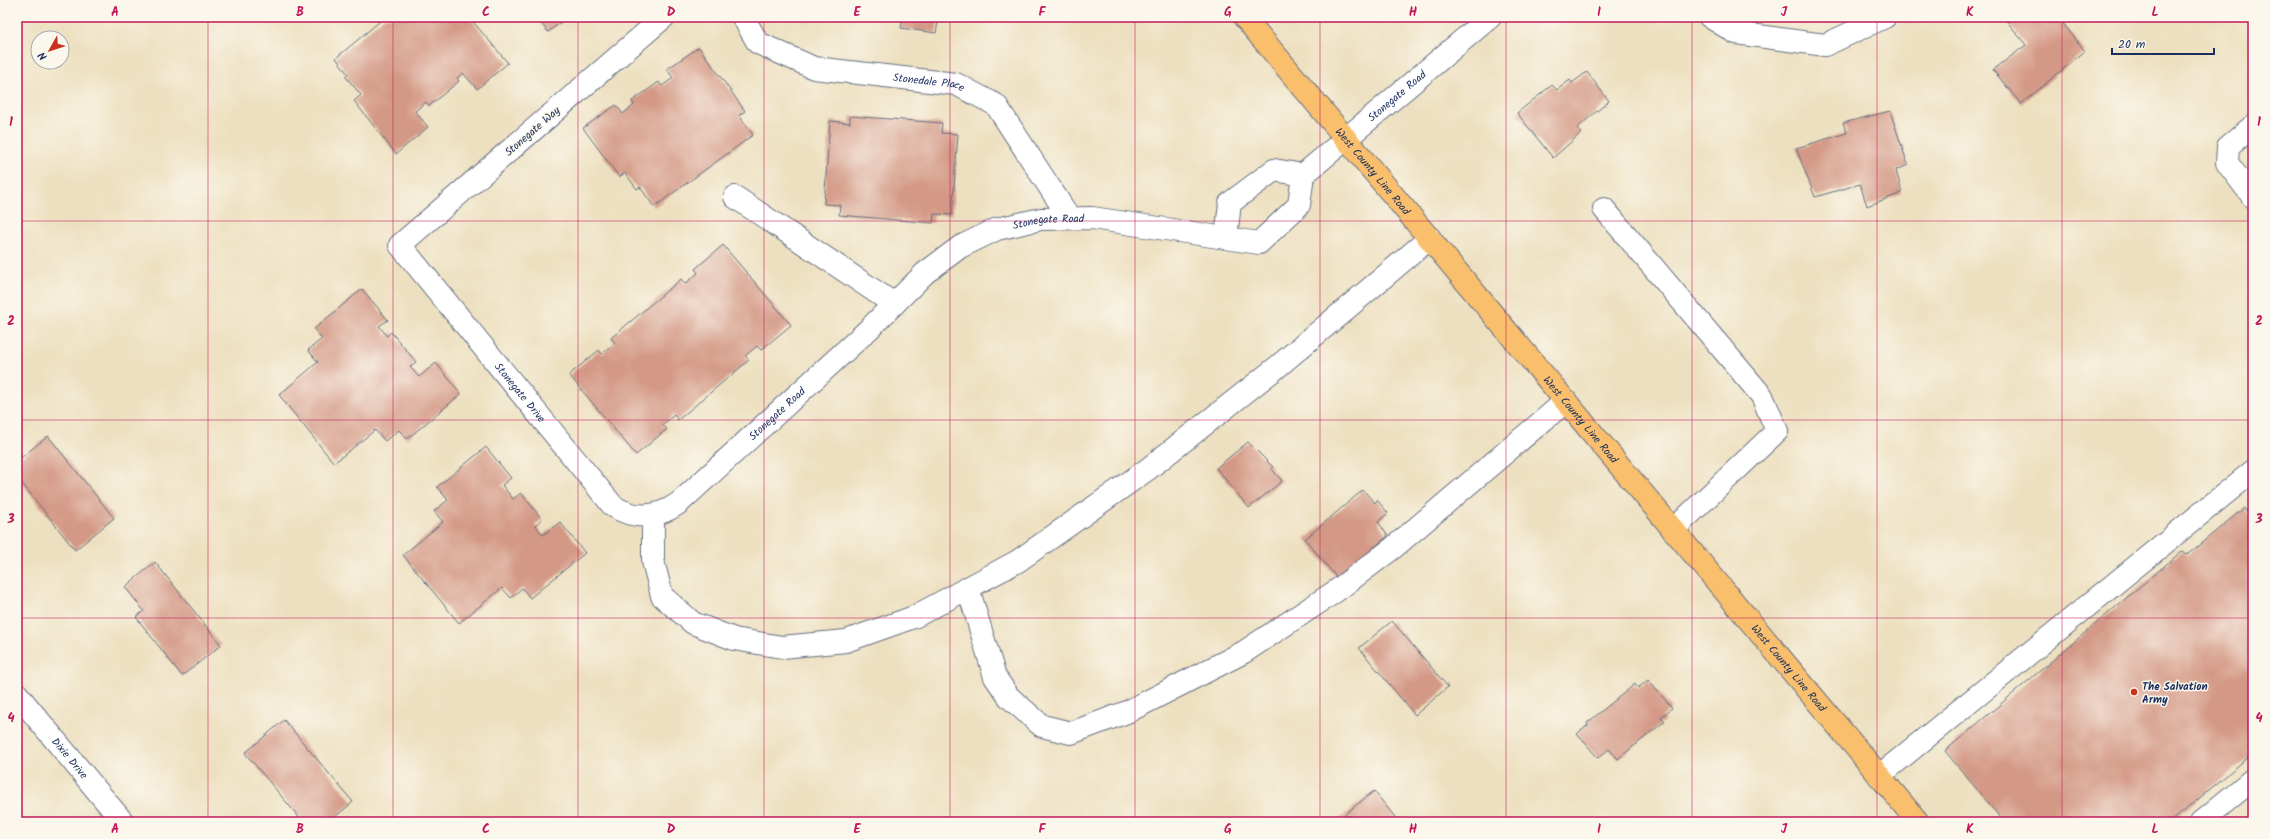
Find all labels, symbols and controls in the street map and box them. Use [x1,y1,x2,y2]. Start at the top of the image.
text: A [111,2,119,23]
text: B [296,2,304,23]
text: C [482,2,490,23]
text: D [667,2,676,23]
text: E [853,2,861,23]
text: F [1038,2,1046,23]
text: G [1224,2,1232,23]
text: H [1409,2,1418,23]
text: I [1597,2,1601,23]
text: J [1781,2,1788,23]
text: K [1966,2,1974,23]
text: L [2151,2,2159,23]
north arrow [30,30,70,70]
scale bar [2112,30,2214,56]
text: 20 m [2118,35,2146,54]
text: N [34,47,52,64]
street label: Stonegate Road [1364,66,1431,127]
street label: Stonedale Place [892,69,968,97]
street label: Stonegate Way [501,102,565,161]
text: 1 [9,112,13,133]
text: 1 [2257,112,2261,133]
street label: West County Line Road [1330,124,1415,220]
street label: Stonegate Road [1011,210,1085,235]
text: 2 [7,311,15,332]
text: 2 [2255,311,2263,332]
street label: Stonegate Drive [489,359,550,427]
street label: West County Line Road [1538,372,1623,468]
street label: Stonegate Road [745,383,811,445]
text: 3 [6,509,15,530]
text: 3 [2254,509,2263,530]
street label: West County Line Road [1746,621,1831,717]
place label: The Salvation Army [2142,678,2208,709]
marker: The Salvation Army [2129,687,2139,697]
text: 4 [7,708,15,729]
text: 4 [2255,708,2263,729]
street label: Dixie Drive [46,734,92,783]
text: A [111,819,119,839]
text: B [296,819,304,839]
text: C [482,819,490,839]
text: D [667,819,676,839]
text: E [853,819,861,839]
text: F [1038,819,1046,839]
text: G [1224,819,1232,839]
text: H [1409,819,1418,839]
text: I [1597,819,1601,839]
text: J [1781,819,1788,839]
text: K [1966,819,1974,839]
text: L [2151,819,2159,839]

